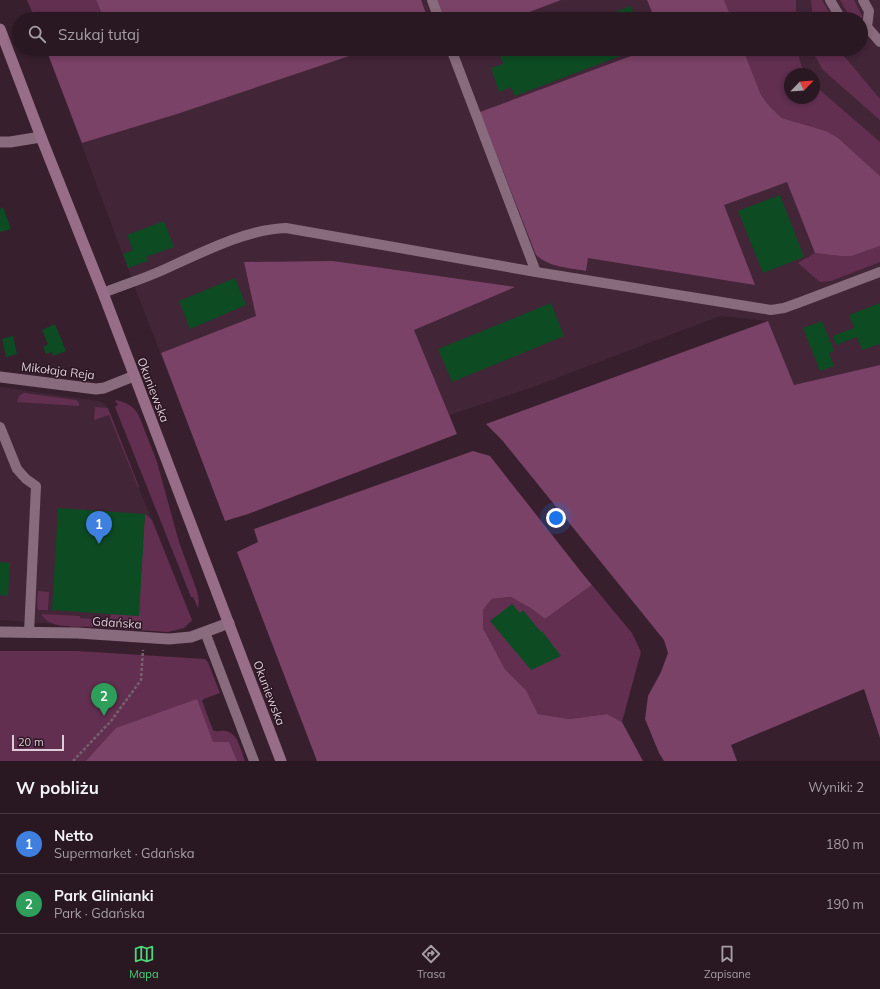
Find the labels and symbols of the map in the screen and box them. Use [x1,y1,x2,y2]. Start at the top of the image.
north arrow [784,68,820,104]
street label: Okuniewska [134,355,173,424]
street label: Mikołaja Reja [20,359,96,382]
your location [546,508,566,528]
pin: 1 [86,511,112,544]
street label: Gdańska [92,613,142,632]
street label: Okuniewska [250,658,289,727]
pin: 2 [91,683,117,716]
scale bar [12,733,64,752]

